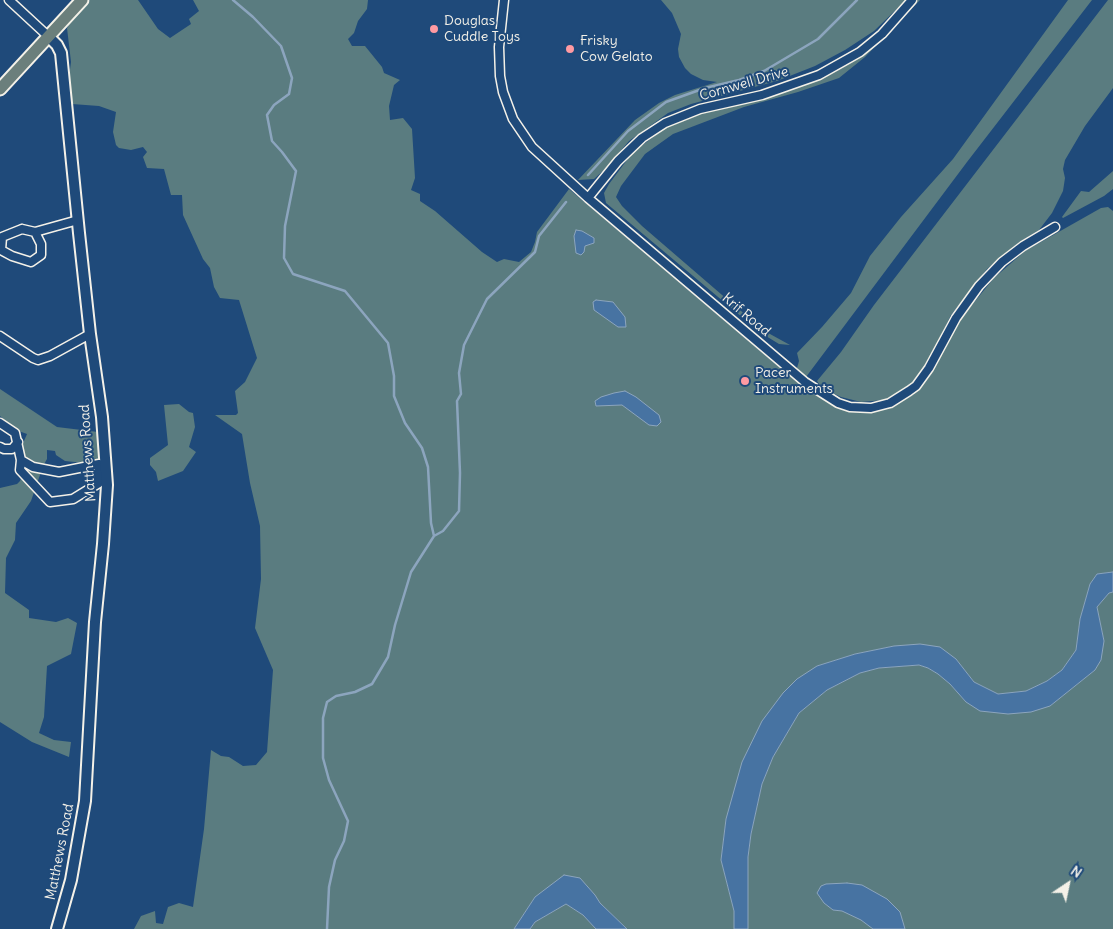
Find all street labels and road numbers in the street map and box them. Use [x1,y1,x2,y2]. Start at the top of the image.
street label: Cornwell Drive [698,63,790,105]
street label: Krif Road [718,290,774,340]
street label: Matthews Road [76,404,100,502]
street label: Matthews Road [42,802,78,902]

